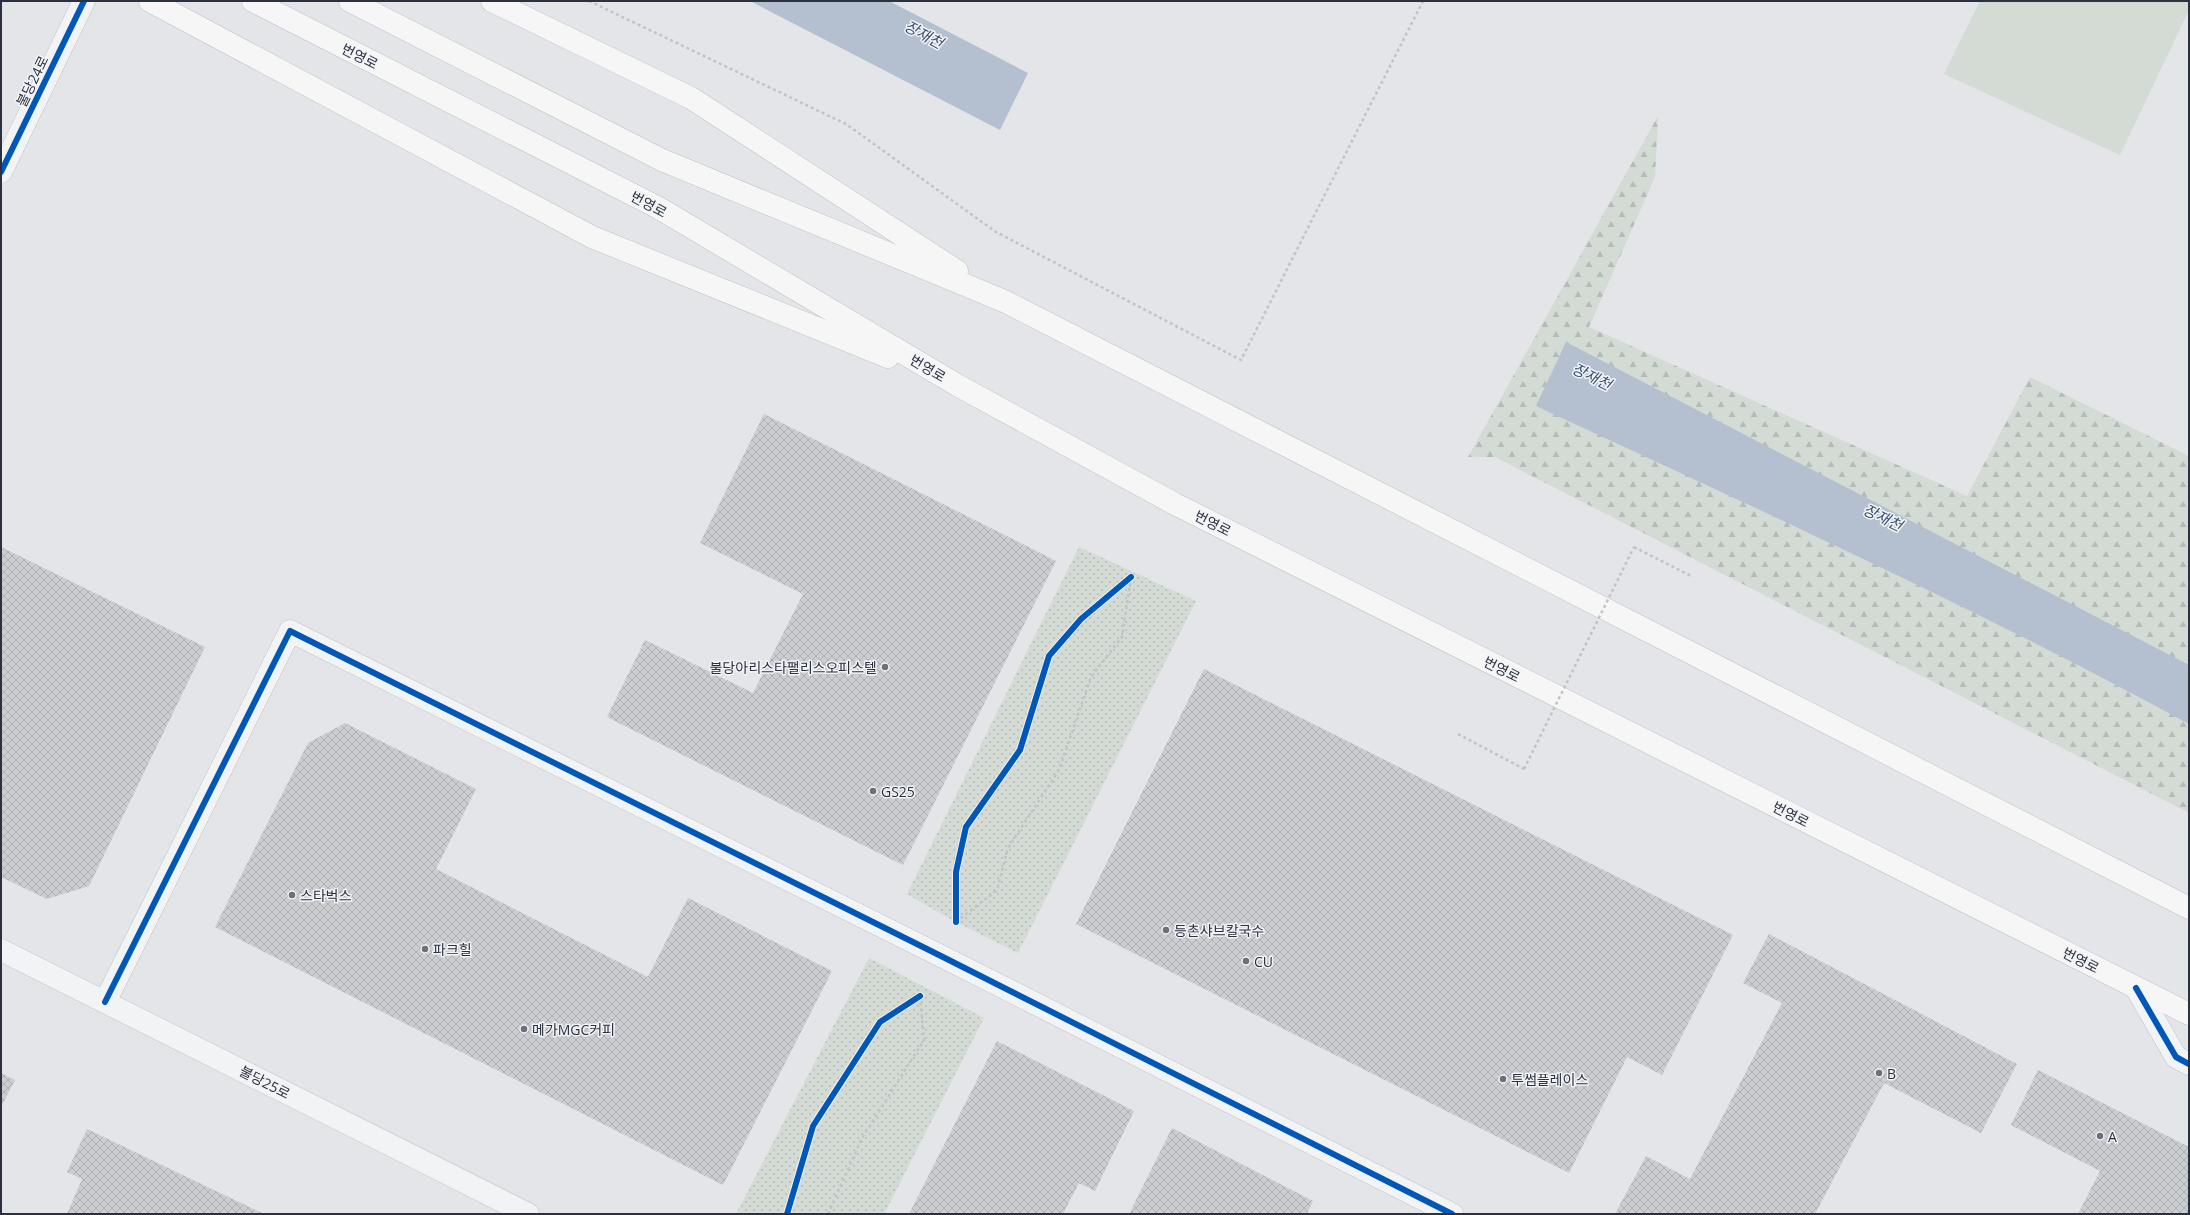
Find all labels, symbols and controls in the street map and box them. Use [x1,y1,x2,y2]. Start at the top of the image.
water label: 장재천 [901,15,949,54]
street label: 번영로 [338,39,382,73]
street label: 불당24로 [11,52,53,110]
street label: 번영로 [627,187,671,222]
street label: 번영로 [907,350,950,386]
water label: 장재천 [1569,358,1617,395]
water label: 장재천 [1860,499,1908,536]
street label: 번영로 [1191,506,1235,540]
street label: 번영로 [1480,652,1524,686]
place label: 불당아리스타팰리스오피스텔 [710,658,877,677]
marker: 불당아리스타팰리스오피스텔 [880,662,890,672]
place label: GS25 [881,782,915,801]
marker: GS25 [868,786,878,796]
street label: 번영로 [1769,797,1813,831]
place label: 스타벅스 [300,886,352,905]
marker: 스타벅스 [287,890,297,900]
place label: 등촌샤브칼국수 [1174,921,1264,940]
marker: 등촌샤브칼국수 [1161,925,1171,935]
place label: 파크힐 [433,940,472,959]
street label: 번영로 [2059,943,2103,977]
marker: 파크힐 [420,944,430,954]
place label: CU [1254,952,1273,971]
marker: CU [1241,956,1251,966]
place label: 메가MGC커피 [532,1020,615,1039]
marker: 메가MGC커피 [519,1024,529,1034]
street label: 불당25로 [236,1061,294,1103]
place label: B [1887,1064,1896,1083]
marker: B [1874,1068,1884,1078]
place label: 투썸플레이스 [1511,1070,1588,1089]
marker: 투썸플레이스 [1498,1074,1508,1084]
place label: A [2108,1127,2117,1146]
marker: A [2095,1131,2105,1141]

